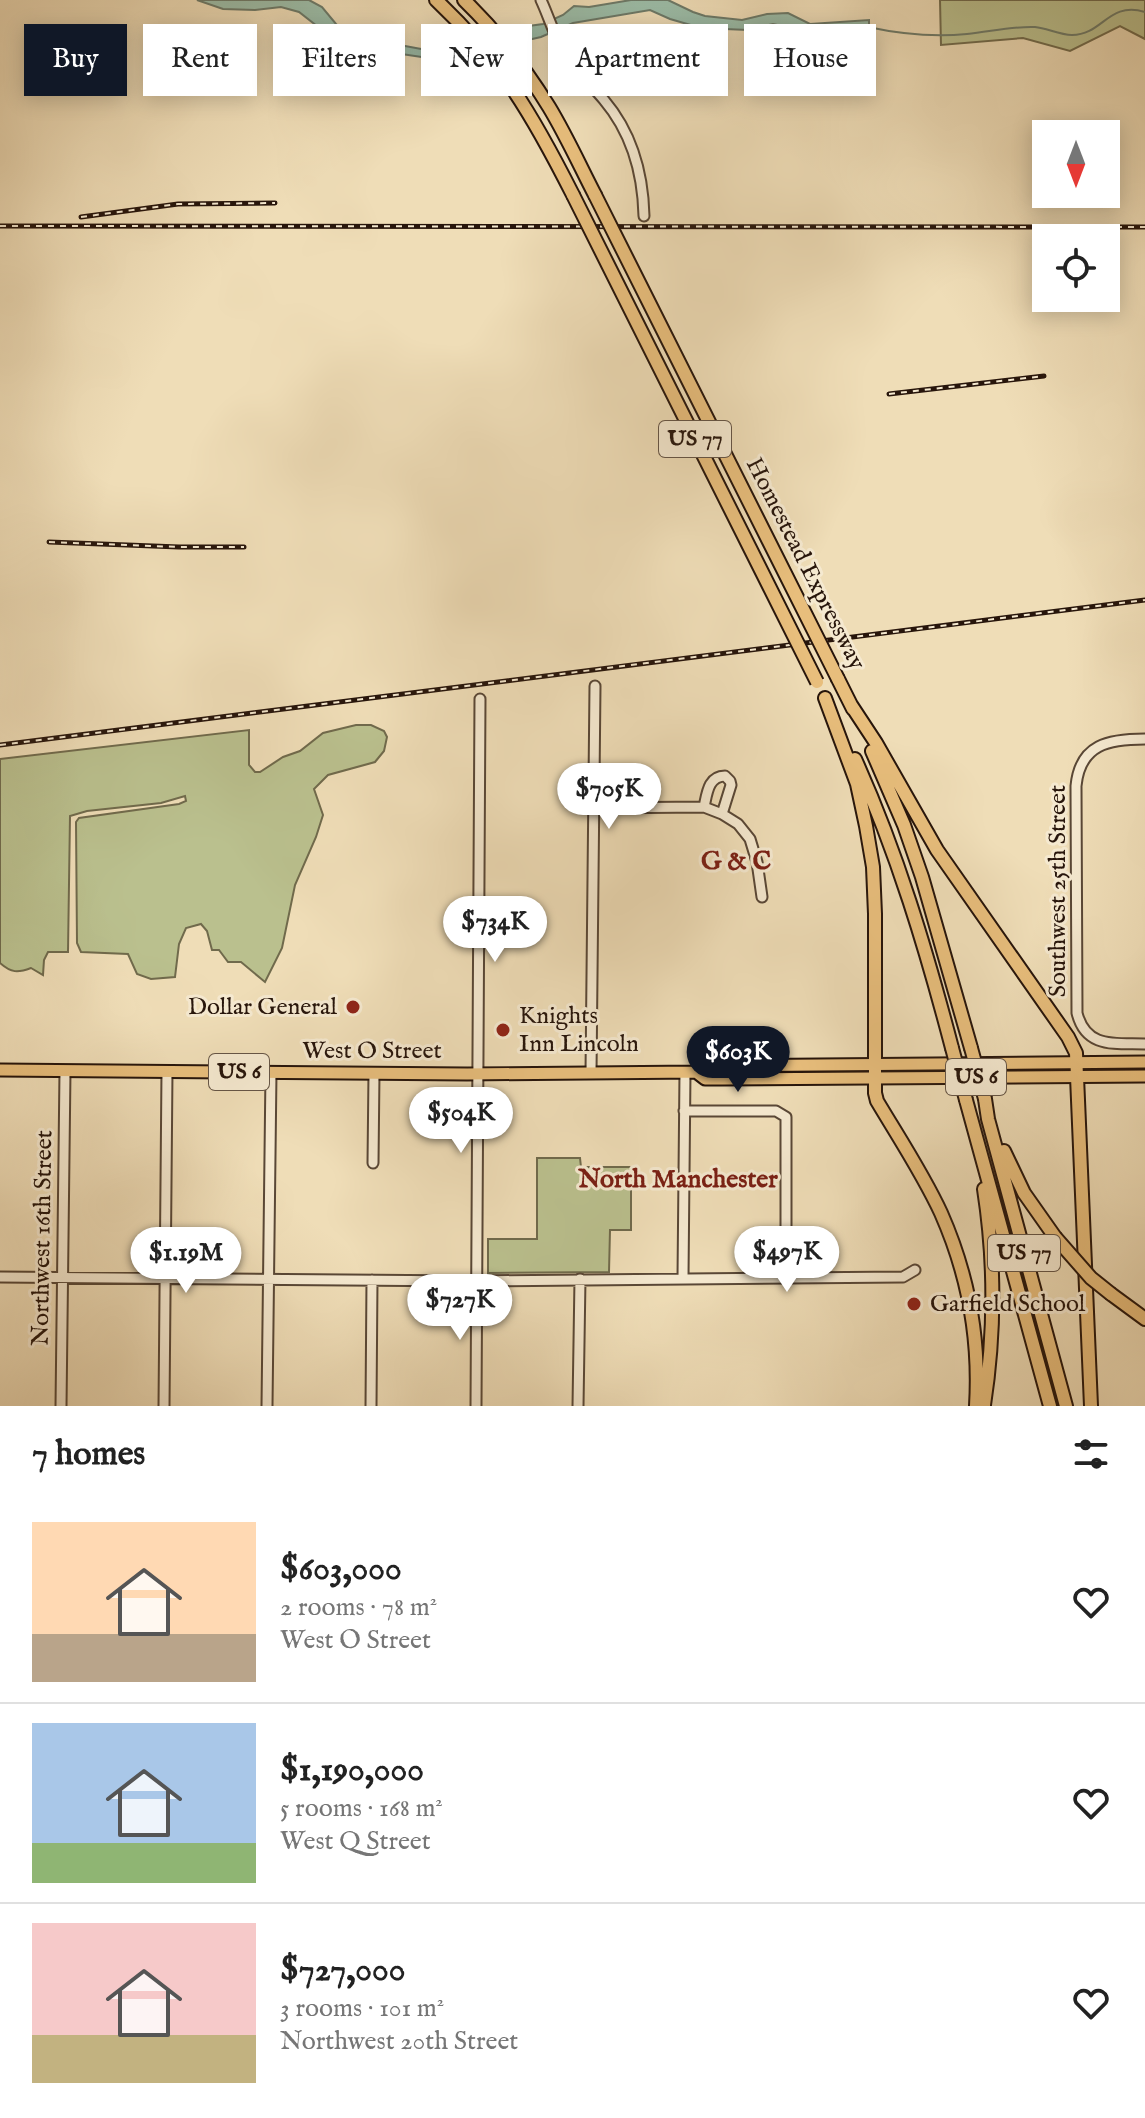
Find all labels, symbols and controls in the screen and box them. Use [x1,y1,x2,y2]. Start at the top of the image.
chip: Buy [24,24,127,96]
chip: Rent [143,24,257,96]
chip: Filters [273,24,405,96]
chip: New [421,24,532,96]
chip: Apartment [548,24,728,96]
chip: House [744,24,876,96]
north arrow [1032,120,1120,208]
map controls [1032,120,1120,312]
button: locate [1032,224,1120,312]
road number: US 77 [659,421,731,457]
street label: Homestead Expressway [738,453,872,676]
pin: $705K [553,763,665,831]
text: $705K [575,772,643,805]
street label: Southwest 25th Street [1043,785,1074,997]
district label: G & C [701,845,771,878]
pin: $734K [439,896,551,964]
text: $734K [461,905,529,938]
place label: Dollar General [188,992,337,1023]
marker: Dollar General [344,998,362,1016]
place label: Knights Inn Lincoln [519,1001,639,1060]
marker: Knights Inn Lincoln [494,1021,512,1039]
pin: $603K [682,1026,794,1094]
text: $603K [705,1035,771,1068]
street label: West O Street [302,1036,442,1067]
road number: US 6 [209,1054,269,1090]
road number: US 6 [946,1059,1006,1095]
pin: $504K [405,1087,517,1155]
text: $504K [427,1096,495,1129]
street label: Northwest 16th Street [26,1130,60,1346]
district label: North Manchester [577,1163,778,1196]
pin: $497K [731,1226,843,1294]
pin: $1.19M [121,1227,251,1295]
text: $497K [752,1235,822,1268]
road number: US 77 [988,1235,1060,1271]
text: $1.19M [148,1236,224,1269]
pin: $727K [404,1274,516,1342]
text: $727K [425,1283,495,1316]
place label: Garfield School [930,1289,1086,1320]
marker: Garfield School [905,1295,923,1313]
icon: filters [1069,1432,1113,1476]
text: 7 homes [32,1433,145,1476]
text: $603,000 [280,1548,402,1591]
icon: home [96,1554,192,1650]
icon: heart [1069,1580,1113,1624]
text: 2 rooms · 78 m² [280,1591,437,1624]
text: West O Street [280,1624,431,1657]
text: $1,190,000 [280,1749,424,1792]
icon: home [96,1755,192,1851]
icon: heart [1069,1781,1113,1825]
text: 5 rooms · 168 m² [280,1792,443,1825]
text: West Q Street [280,1825,431,1858]
text: $727,000 [280,1949,405,1992]
icon: home [96,1955,192,2051]
icon: heart [1069,1981,1113,2025]
text: 3 rooms · 101 m² [280,1992,444,2025]
text: Northwest 20th Street [280,2025,518,2058]

